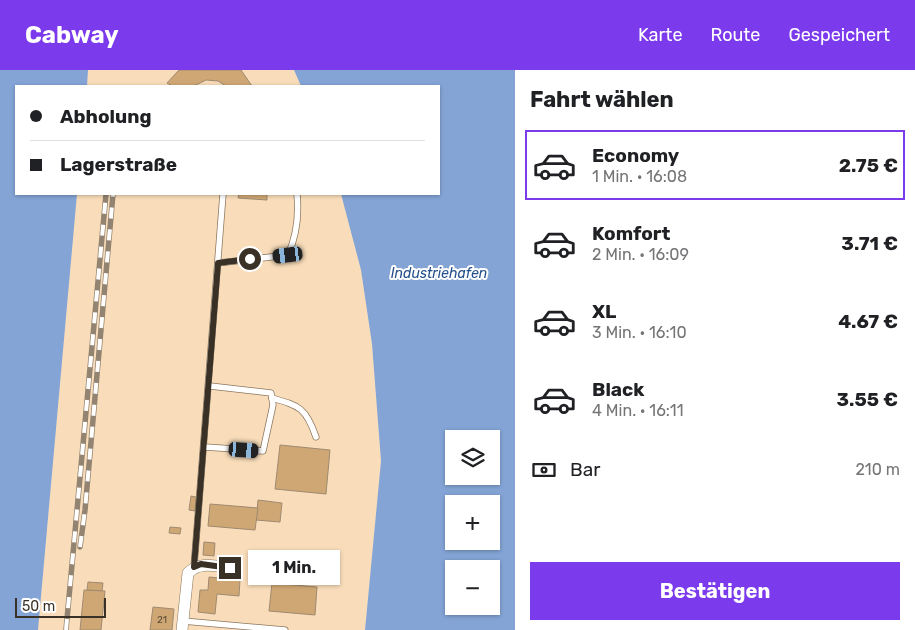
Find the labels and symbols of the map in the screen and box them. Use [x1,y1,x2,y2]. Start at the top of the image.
car [272,246,303,264]
route start [239,248,261,270]
water label: Industriehafen [391,265,487,282]
car [228,441,259,459]
callout: 1 Min. [248,550,340,586]
route end [219,557,241,579]
scale bar [15,595,106,618]
house number: 21 [157,614,167,626]

